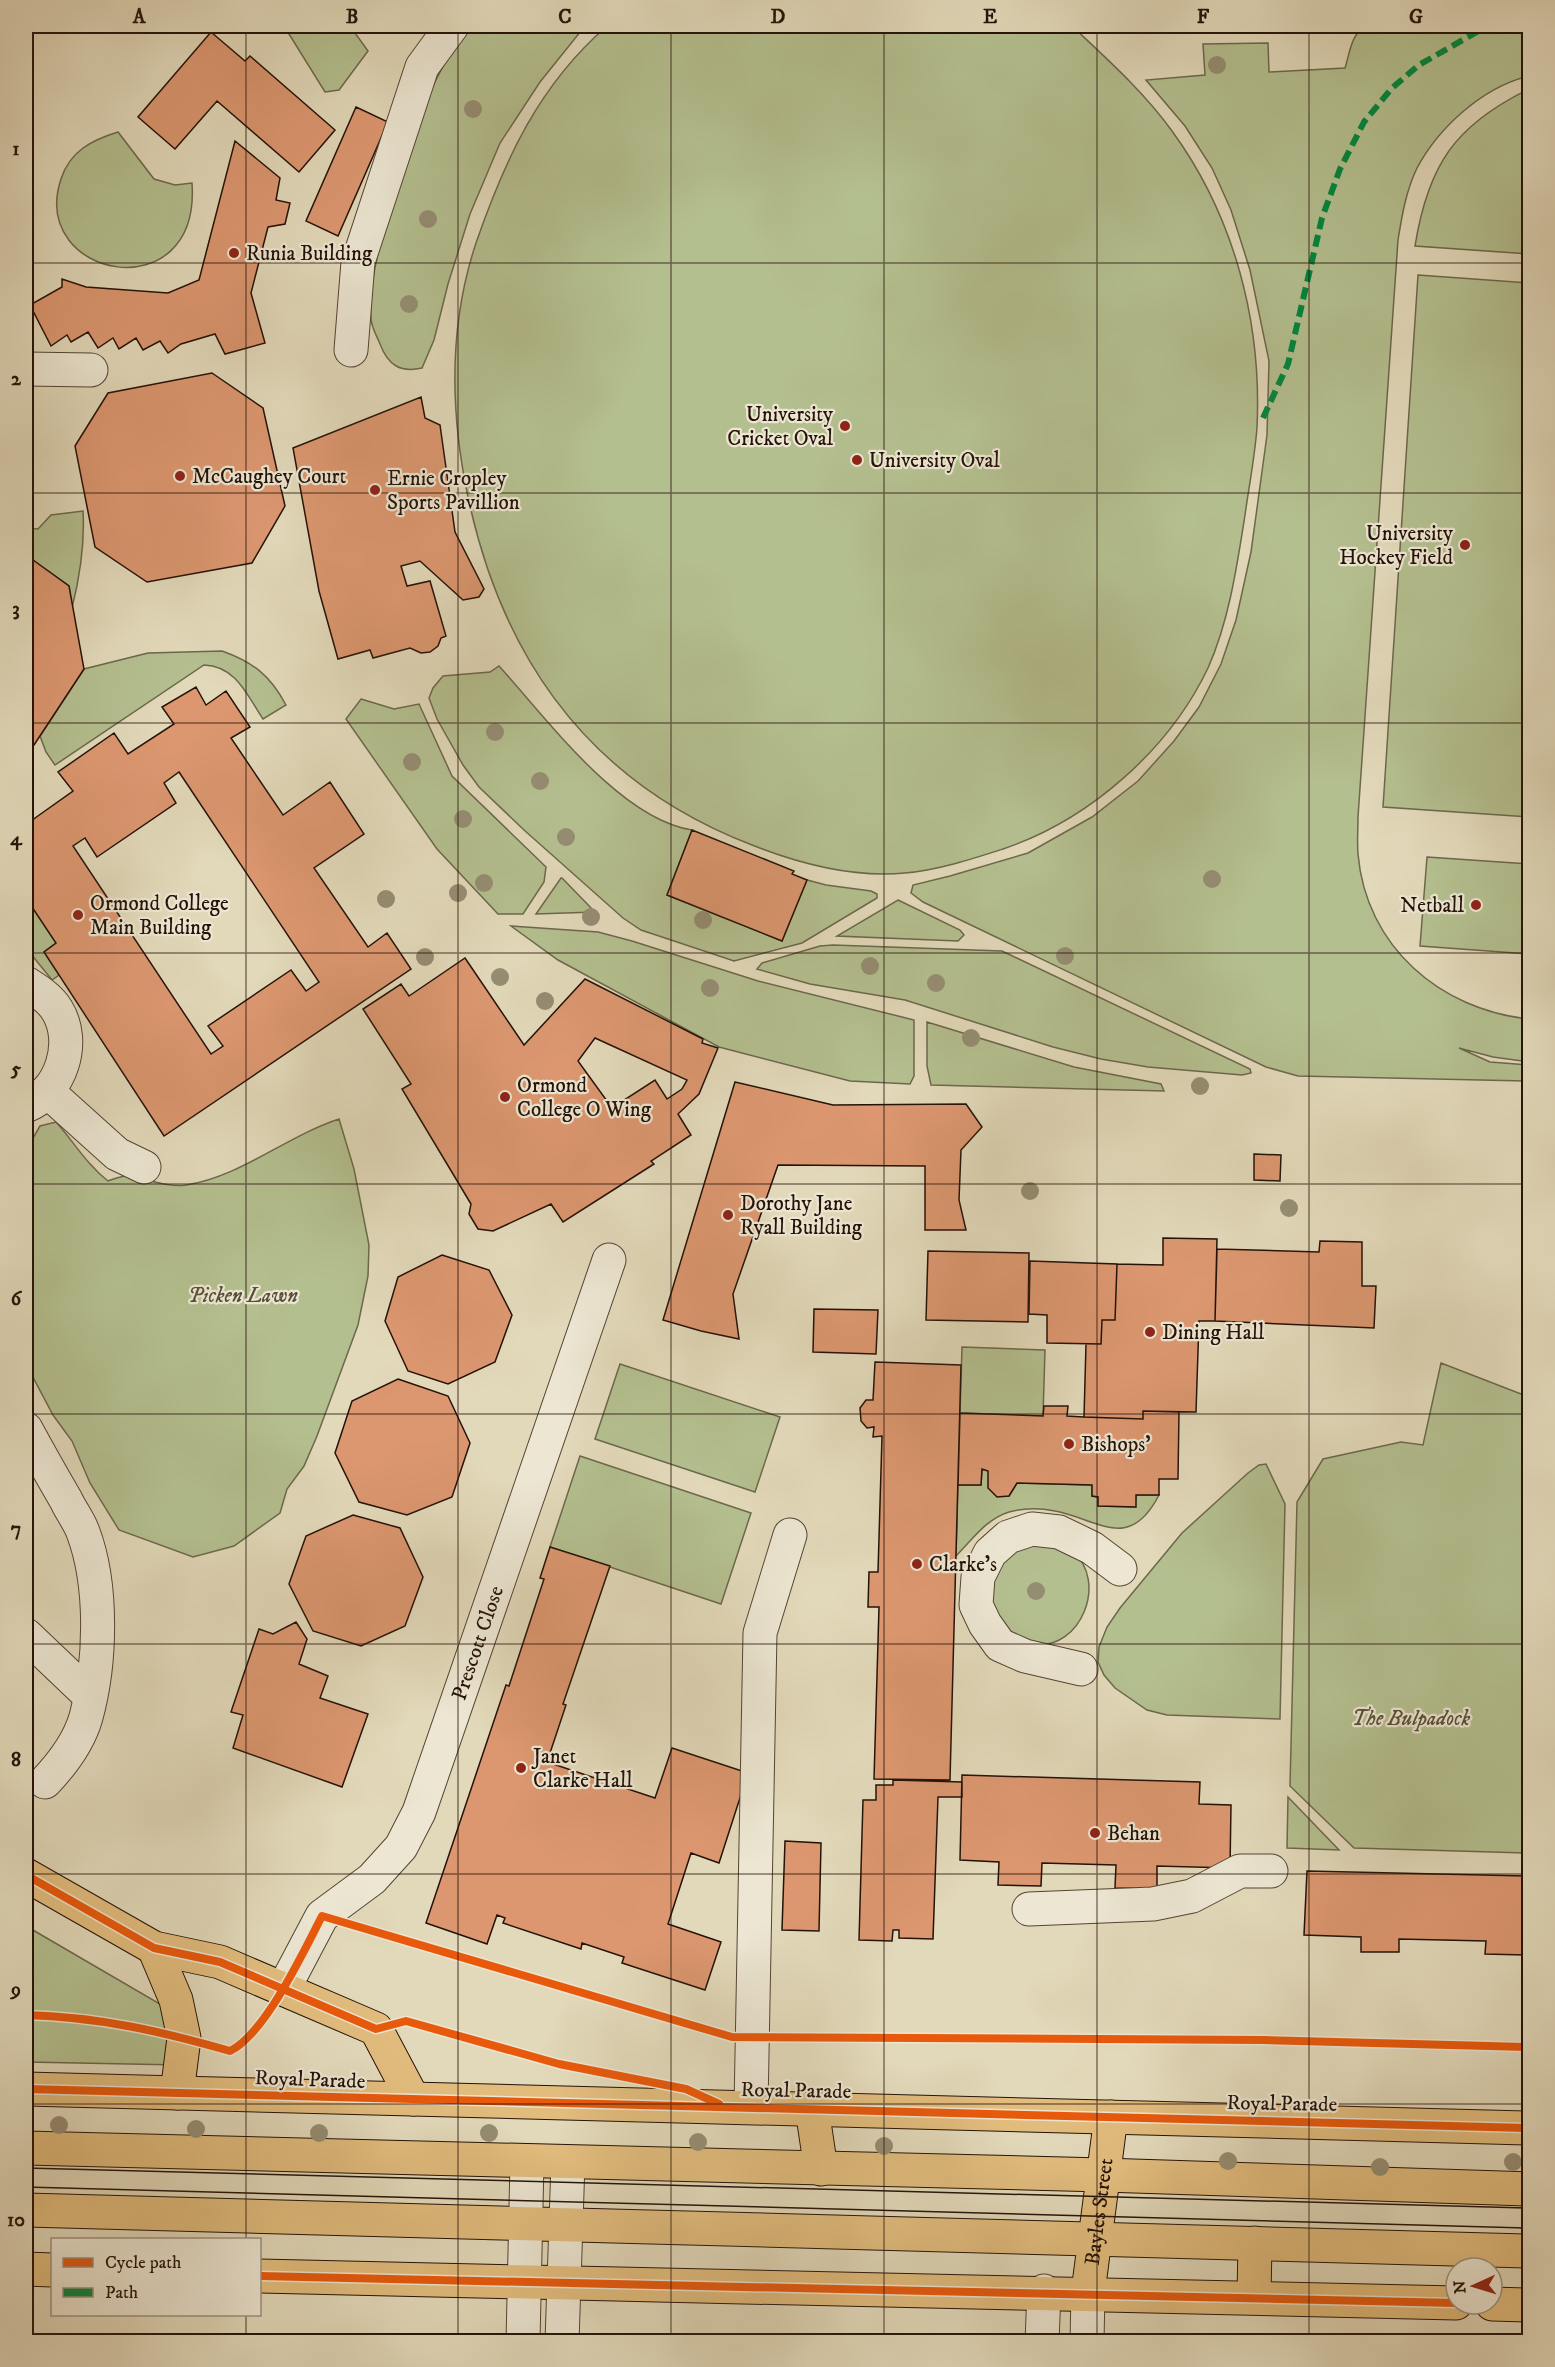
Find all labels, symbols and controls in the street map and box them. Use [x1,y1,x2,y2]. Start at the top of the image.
text: A [132,5,147,30]
text: B [346,5,358,30]
text: C [558,5,572,30]
text: D [771,5,786,30]
text: E [983,5,997,30]
text: F [1197,5,1210,30]
text: G [1409,5,1423,30]
text: 1 [12,137,20,162]
place label: Runia Building [246,241,373,267]
marker: Runia Building [227,246,241,260]
text: 2 [11,367,22,392]
place label: University Cricket Oval [727,402,834,452]
marker: University Cricket Oval [838,419,852,433]
place label: University Oval [869,448,1000,474]
marker: University Oval [850,453,864,467]
place label: McCaughey Court [192,464,346,490]
place label: Ernie Cropley Sports Pavillion [387,466,520,516]
marker: McCaughey Court [173,469,187,483]
marker: Ernie Cropley Sports Pavillion [368,483,382,497]
place label: University Hockey Field [1339,521,1454,571]
marker: University Hockey Field [1458,538,1472,552]
text: 3 [12,597,20,622]
text: 4 [10,827,23,852]
place label: Ormond College Main Building [90,891,229,941]
place label: Netball [1400,893,1465,919]
marker: Netball [1469,898,1483,912]
marker: Ormond College Main Building [71,908,85,922]
text: 5 [10,1057,21,1082]
place label: Ormond College O Wing [517,1073,652,1123]
marker: Ormond College O Wing [498,1090,512,1104]
place label: Dorothy Jane Ryall Building [740,1191,863,1241]
marker: Dorothy Jane Ryall Building [721,1208,735,1222]
park label: Picken Lawn [188,1283,298,1309]
text: 6 [11,1287,23,1312]
place label: Dining Hall [1162,1320,1265,1346]
marker: Dining Hall [1143,1325,1157,1339]
place label: Bishops' [1081,1432,1151,1458]
marker: Bishops' [1062,1437,1076,1451]
text: 7 [11,1517,21,1542]
place label: Clarke's [929,1552,997,1578]
marker: Clarke's [910,1557,924,1571]
street label: Prescott Close [446,1582,510,1704]
park label: The Bulpadock [1352,1706,1470,1732]
place label: Janet Clarke Hall [531,1744,633,1794]
text: 8 [11,1748,21,1773]
marker: Janet Clarke Hall [514,1761,528,1775]
place label: Behan [1107,1821,1160,1847]
marker: Behan [1088,1826,1102,1840]
text: 9 [9,1978,21,2003]
street label: Royal Parade [254,2065,366,2095]
street label: Royal Parade [740,2077,852,2105]
street label: Royal Parade [1226,2090,1338,2118]
street label: Bayles Street [1080,2156,1120,2267]
text: 10 [7,2208,25,2233]
legend [51,2238,261,2316]
text: Cycle path [105,2252,182,2274]
north arrow [1444,2256,1504,2316]
text: N [1450,2280,1470,2294]
text: Path [105,2282,139,2304]

